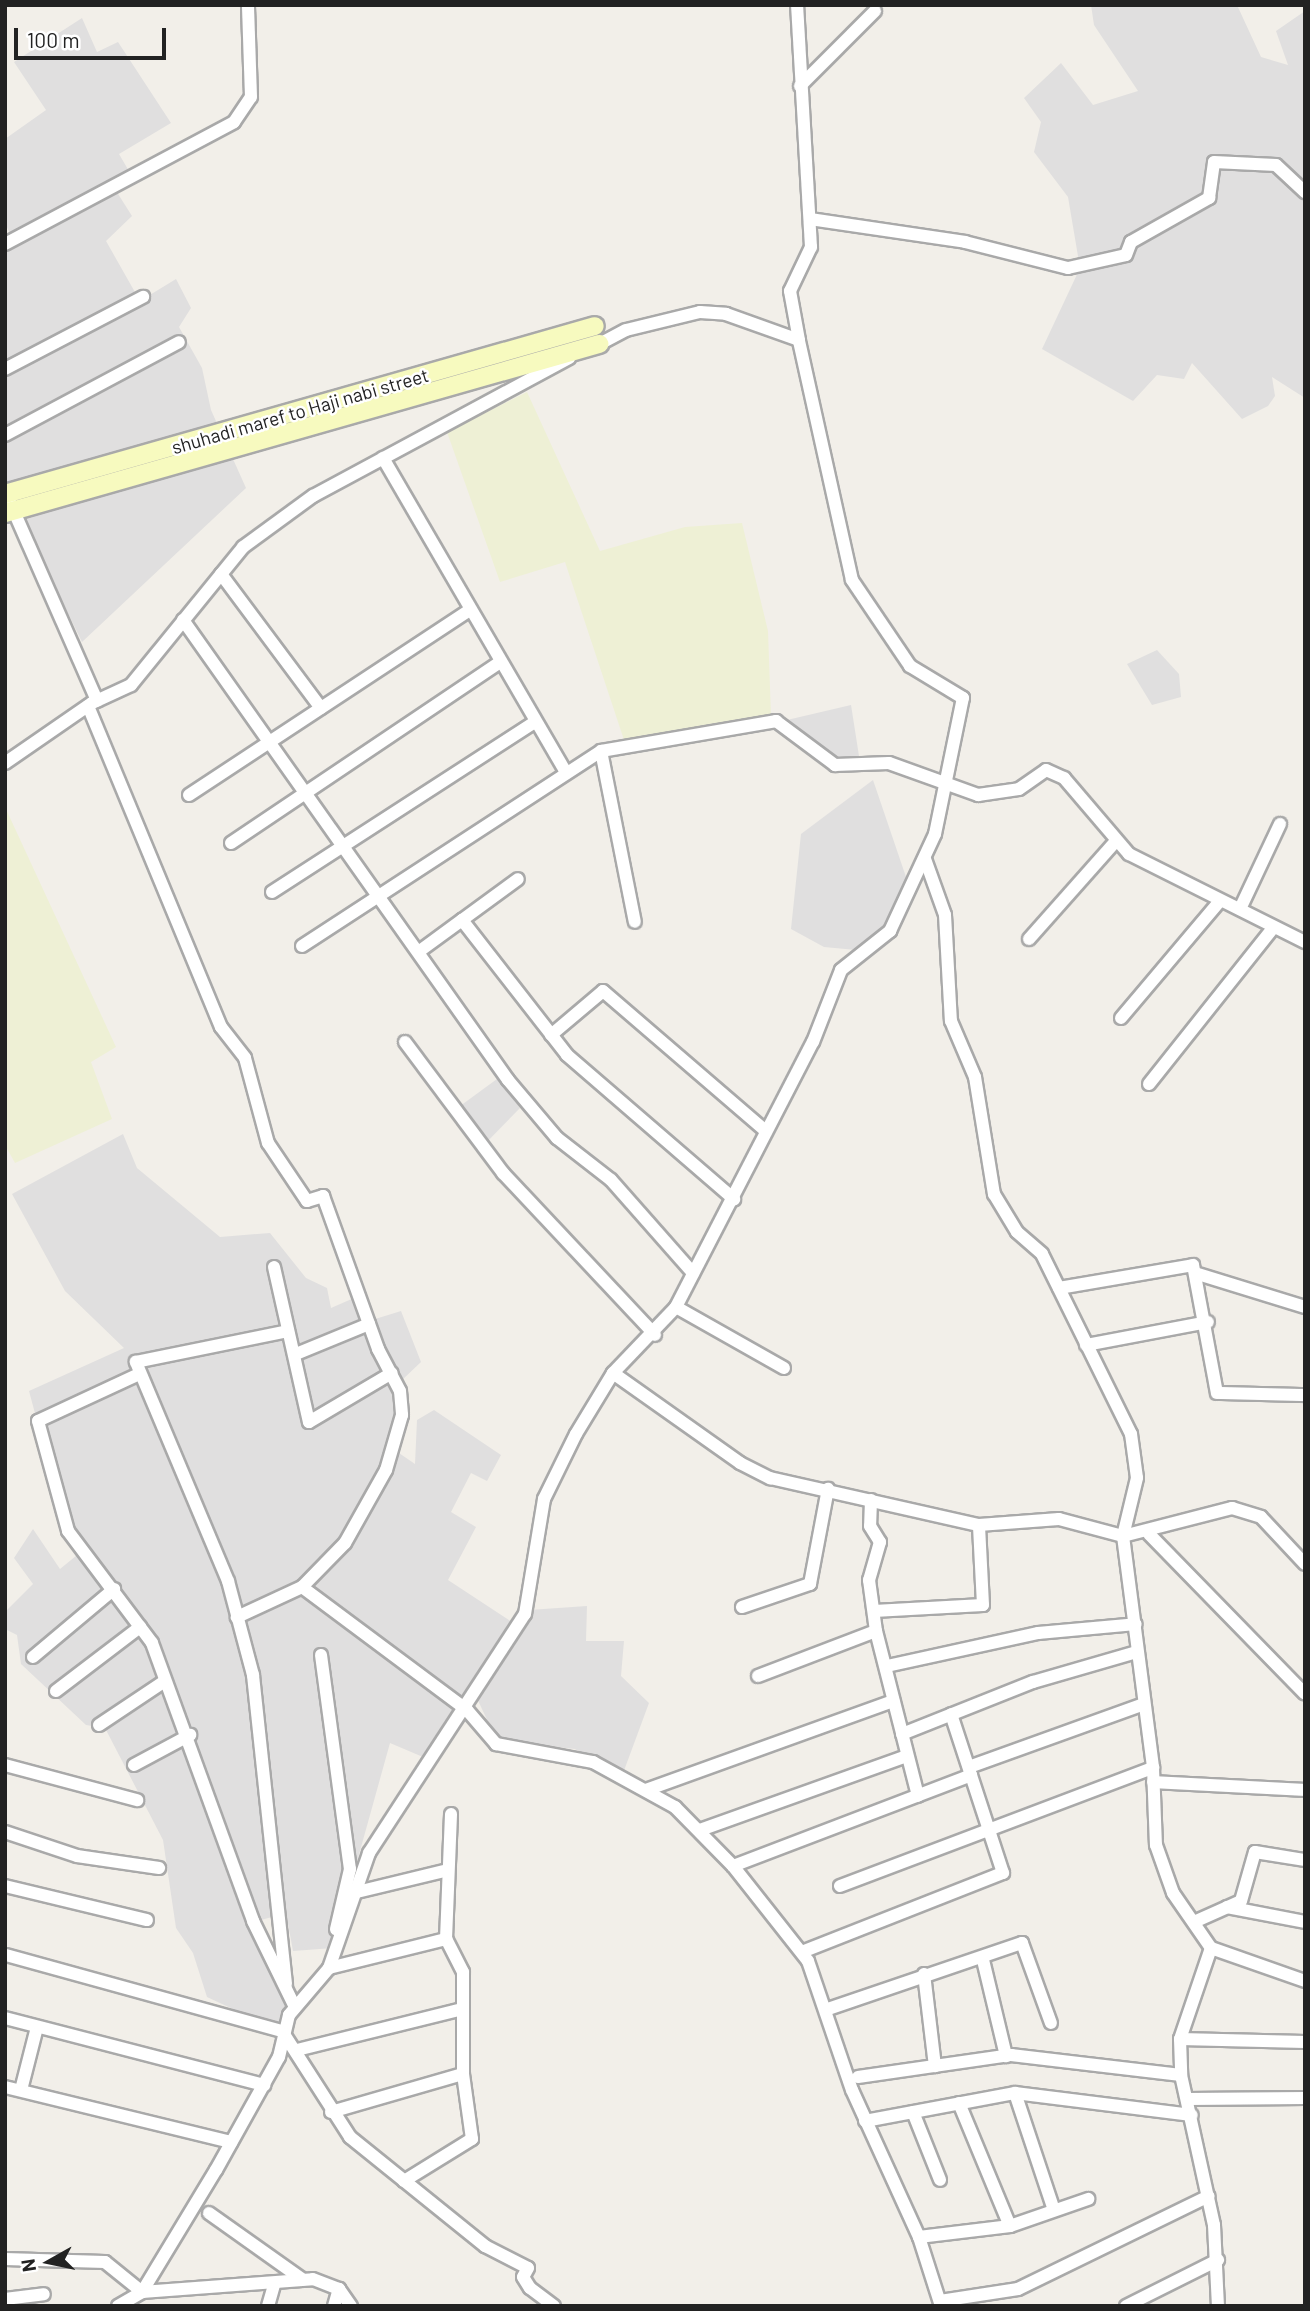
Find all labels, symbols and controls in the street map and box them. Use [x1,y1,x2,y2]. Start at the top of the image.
scale bar [18,14,170,58]
text: 100 m [27,27,80,52]
street label: shuhadi maref to Haji nabi street [169,363,431,459]
north arrow [14,2227,84,2297]
text: N [15,2257,40,2273]

